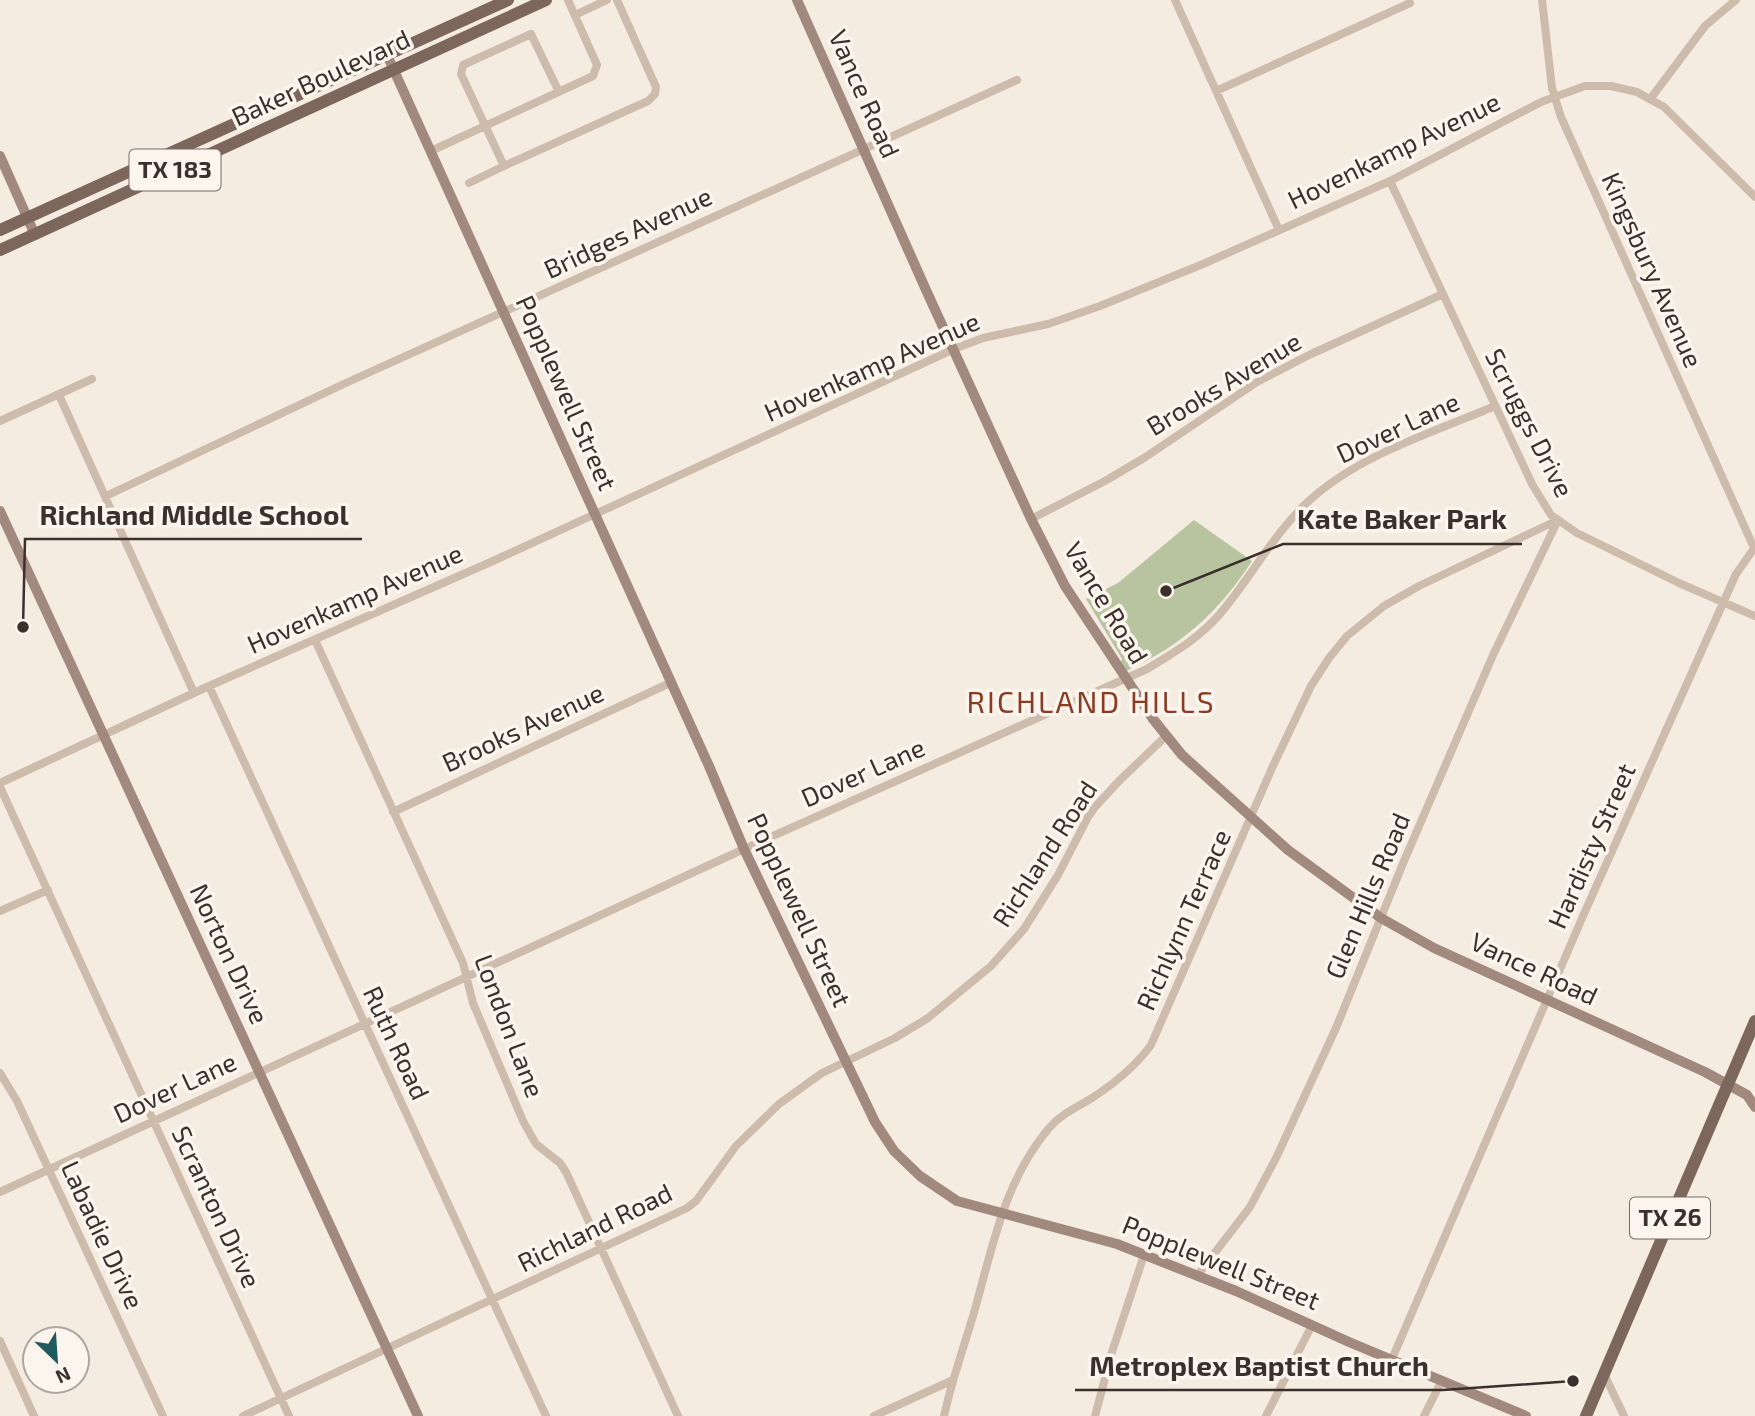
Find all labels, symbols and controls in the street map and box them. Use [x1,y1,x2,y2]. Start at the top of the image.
street label: Baker Boulevard [226,22,414,132]
street label: Vance Road [823,25,907,162]
street label: Hovenkamp Avenue [1282,85,1505,215]
road number: TX 183 [130,150,220,190]
street label: Kingsbury Avenue [1596,167,1710,372]
street label: Bridges Avenue [538,179,716,284]
street label: Popplewell Street [511,290,624,495]
street label: Hovenkamp Avenue [759,304,984,427]
street label: Brooks Avenue [1140,324,1306,441]
street label: Scruggs Drive [1480,343,1581,502]
street label: Dover Lane [1331,385,1464,469]
callout: Richland Middle School [25,490,362,539]
callout: Kate Baker Park [1283,495,1522,544]
text: Richland Middle School [39,497,349,531]
text: Kate Baker Park [1297,501,1507,535]
street label: Hovenkamp Avenue [242,536,467,659]
street label: Vance Road [1059,536,1156,669]
street label: Brooks Avenue [437,676,608,778]
district label: RICHLAND HILLS [967,683,1215,719]
street label: Dover Lane [796,731,929,813]
street label: Hardisty Street [1540,758,1641,933]
street label: Richland Road [985,774,1102,932]
street label: Popplewell Street [742,808,859,1011]
street label: Glen Hills Road [1318,808,1415,983]
street label: Richlynn Terrace [1129,824,1236,1014]
street label: Norton Drive [184,878,276,1028]
street label: Vance Road [1466,925,1603,1011]
street label: London Lane [469,950,552,1101]
street label: Ruth Road [358,981,437,1104]
street label: Dover Lane [108,1045,241,1129]
street label: Scranton Drive [166,1121,268,1292]
street label: Labadie Drive [56,1156,151,1313]
street label: Richland Road [512,1176,677,1277]
road number: TX 26 [1630,1198,1710,1238]
street label: Popplewell Street [1118,1208,1325,1315]
north arrow [21,1325,91,1395]
callout: Metroplex Baptist Church [1075,1341,1443,1390]
text: Metroplex Baptist Church [1089,1348,1429,1382]
text: N [52,1363,74,1389]

